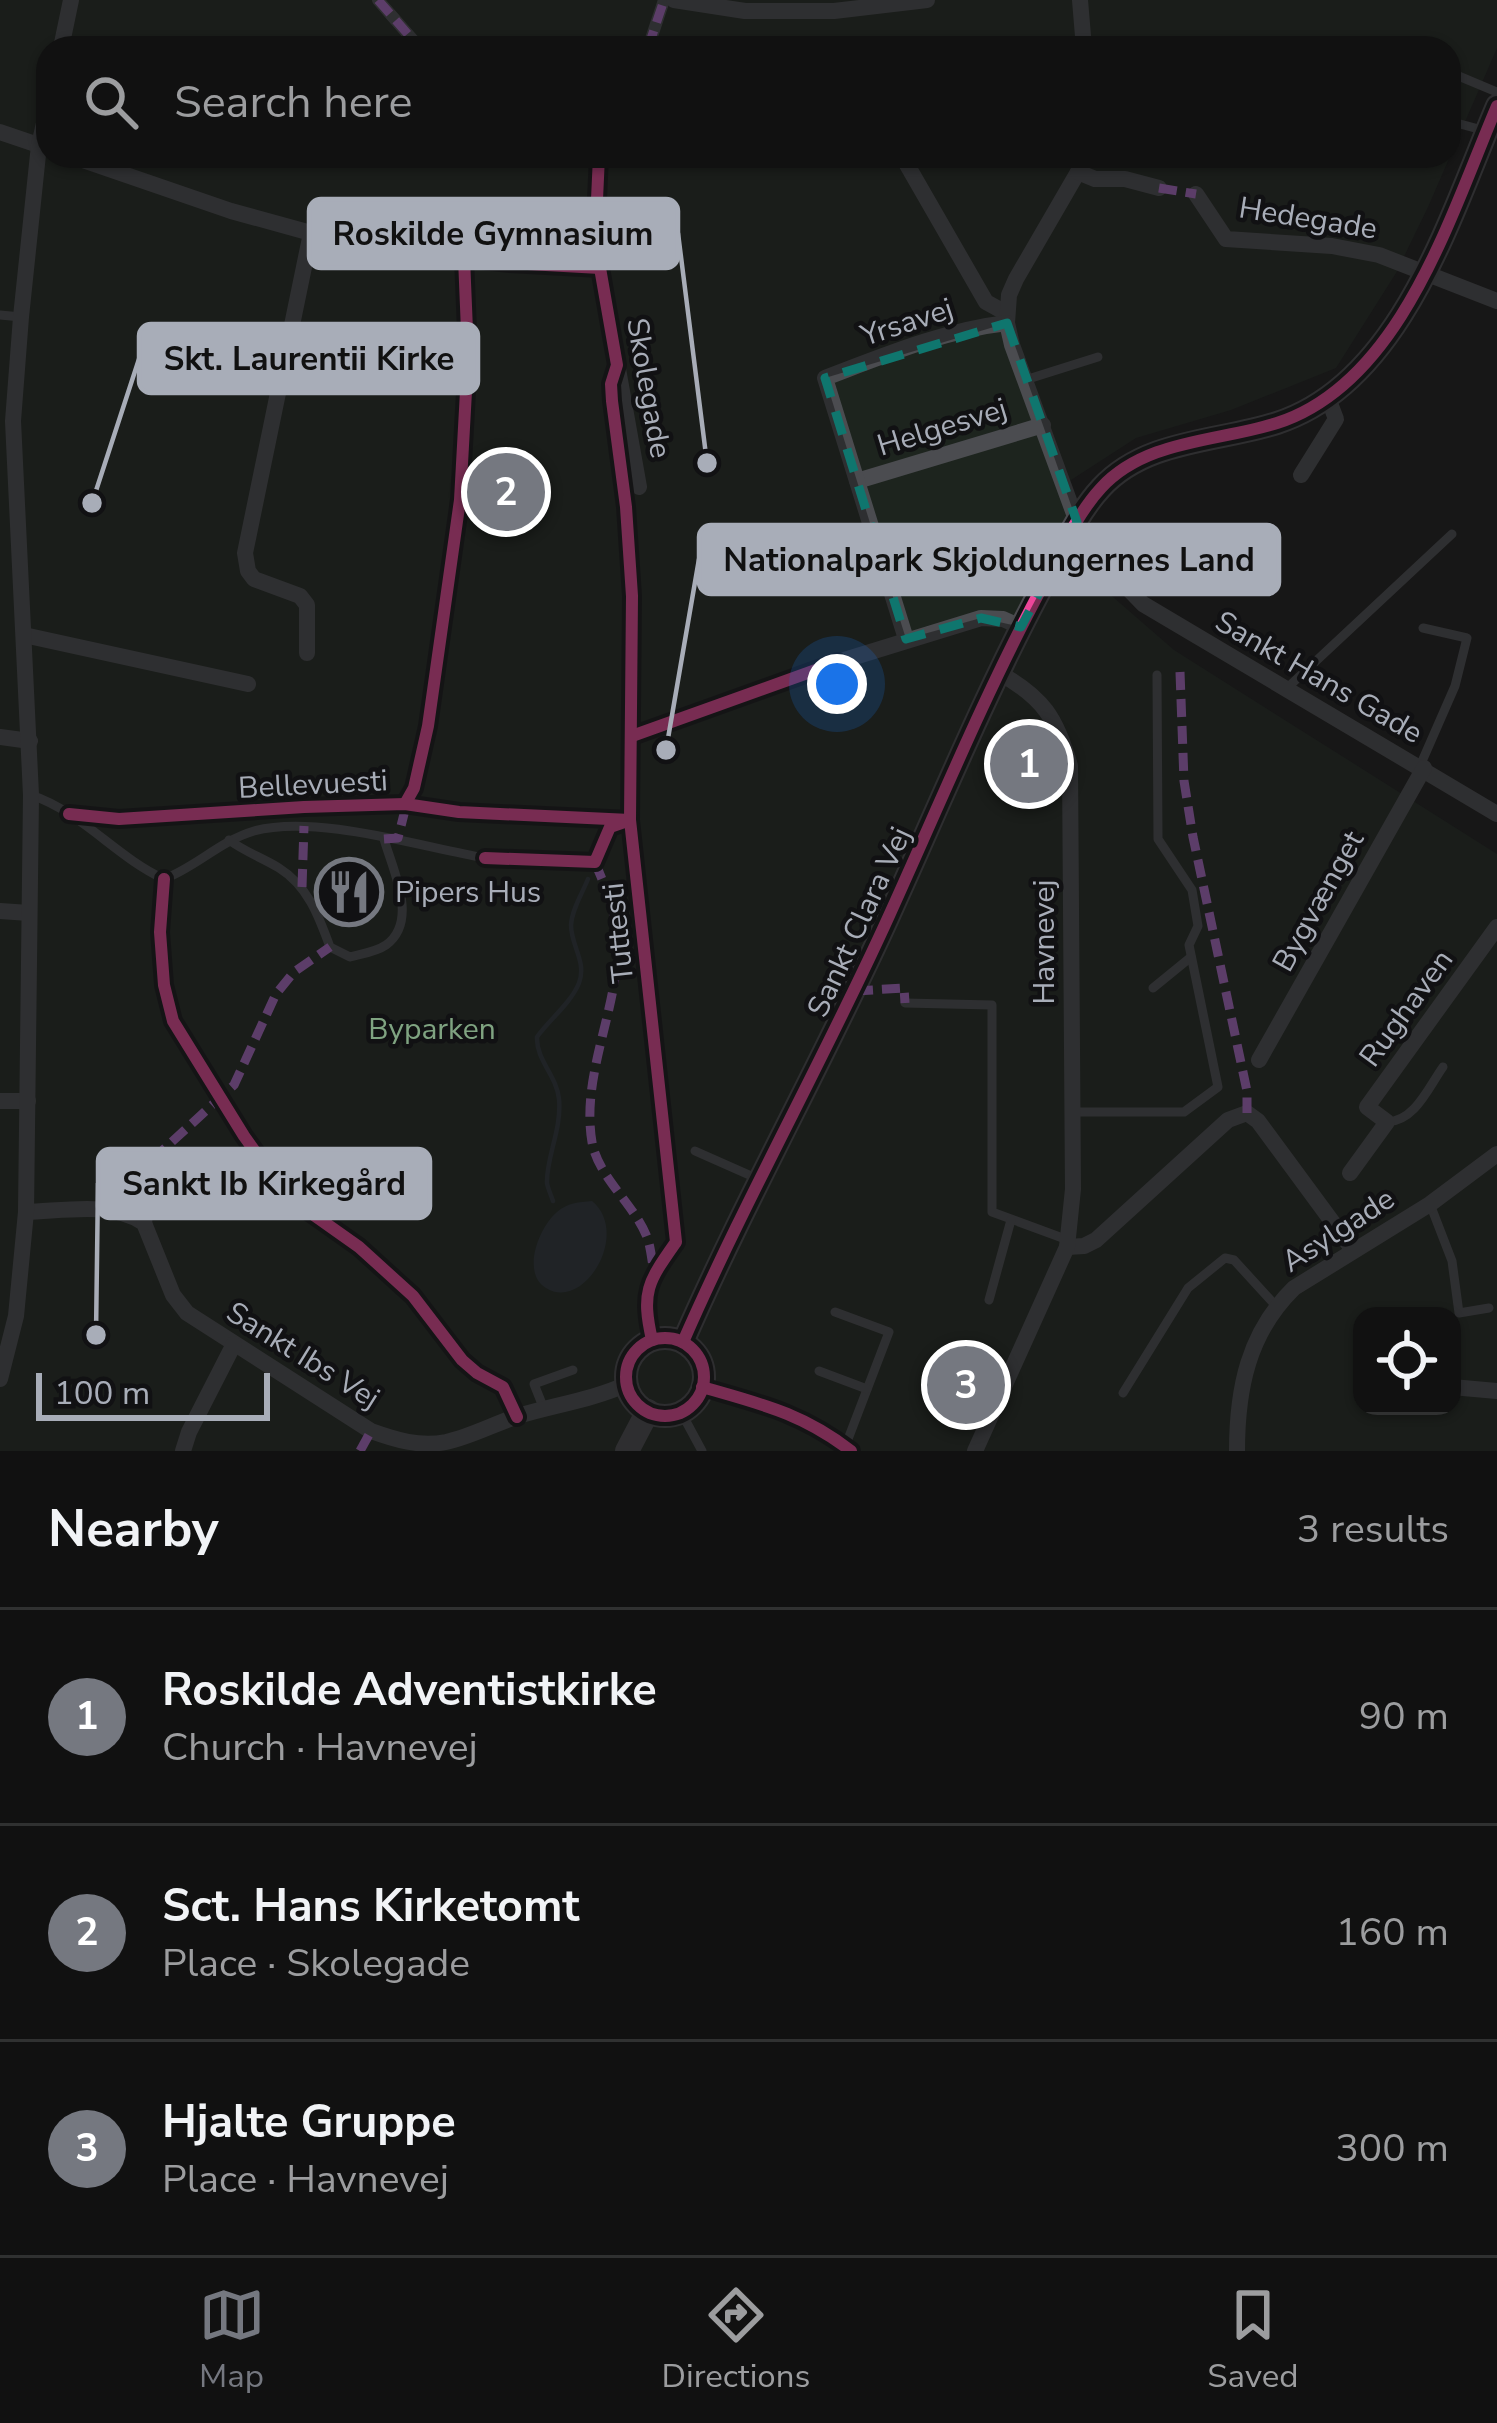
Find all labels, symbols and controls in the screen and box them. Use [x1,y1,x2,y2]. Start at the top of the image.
search box [36,36,1461,168]
icon: search [78,69,144,135]
text: Search here [174,72,413,133]
street label: Hedegade [1236,187,1380,250]
callout: Roskilde Gymnasium [309,199,678,268]
text: Roskilde Gymnasium [333,212,653,257]
street label: Yrsavej [855,288,958,357]
street label: Skolegade [616,315,681,461]
callout: Skt. Laurentii Kirke [139,324,478,393]
text: Skt. Laurentii Kirke [164,337,454,382]
street label: Helgesvej [872,388,1012,467]
pin: 2 [467,447,545,537]
callout: Nationalpark Skjoldungernes Land [699,525,1279,594]
text: Nationalpark Skjoldungernes Land [723,538,1255,583]
street label: Sankt Hans Gade [1207,601,1430,754]
your location [807,654,867,714]
pin: 1 [990,719,1068,809]
street label: Bellevuesti [237,760,389,809]
street label: Sankt Clara Vej [797,820,921,1024]
street label: Bygvænget [1263,823,1374,979]
restaurant icon: Pipers Hus [314,857,384,927]
place label: Pipers Hus [395,872,541,913]
street label: Havnevej [1024,879,1065,1005]
street label: Tuttesti [593,881,644,985]
street label: Rughaven [1350,941,1463,1075]
park label: Byparken [368,1009,496,1050]
callout: Sankt Ib Kirkegård [98,1149,430,1218]
text: Sankt Ib Kirkegård [122,1162,406,1207]
street label: Asylgade [1274,1179,1403,1282]
street label: Sankt Ibs Vej [218,1292,387,1419]
map controls [1353,1307,1461,1415]
button: locate [1353,1307,1461,1415]
pin: 3 [927,1340,1005,1430]
scale bar [36,1367,270,1420]
text: 100 m [54,1371,150,1416]
text: Nearby [48,1494,219,1564]
text: 3 results [1297,1503,1449,1556]
text: Roskilde Adventistkirke [162,1660,657,1721]
text: 1 [75,1690,99,1743]
text: 90 m [1359,1690,1449,1743]
text: Church · Havnevej [162,1721,478,1774]
text: Sct. Hans Kirketomt [162,1876,580,1937]
text: 2 [75,1906,99,1959]
text: 160 m [1335,1906,1449,1959]
text: Place · Skolegade [162,1937,470,1990]
text: Hjalte Gruppe [162,2092,456,2153]
text: 3 [75,2122,99,2175]
text: 300 m [1335,2122,1449,2175]
text: Place · Havnevej [162,2153,449,2206]
tab: Map [199,2282,265,2399]
tab: Directions [662,2282,810,2399]
tab: Saved [1207,2282,1298,2399]

